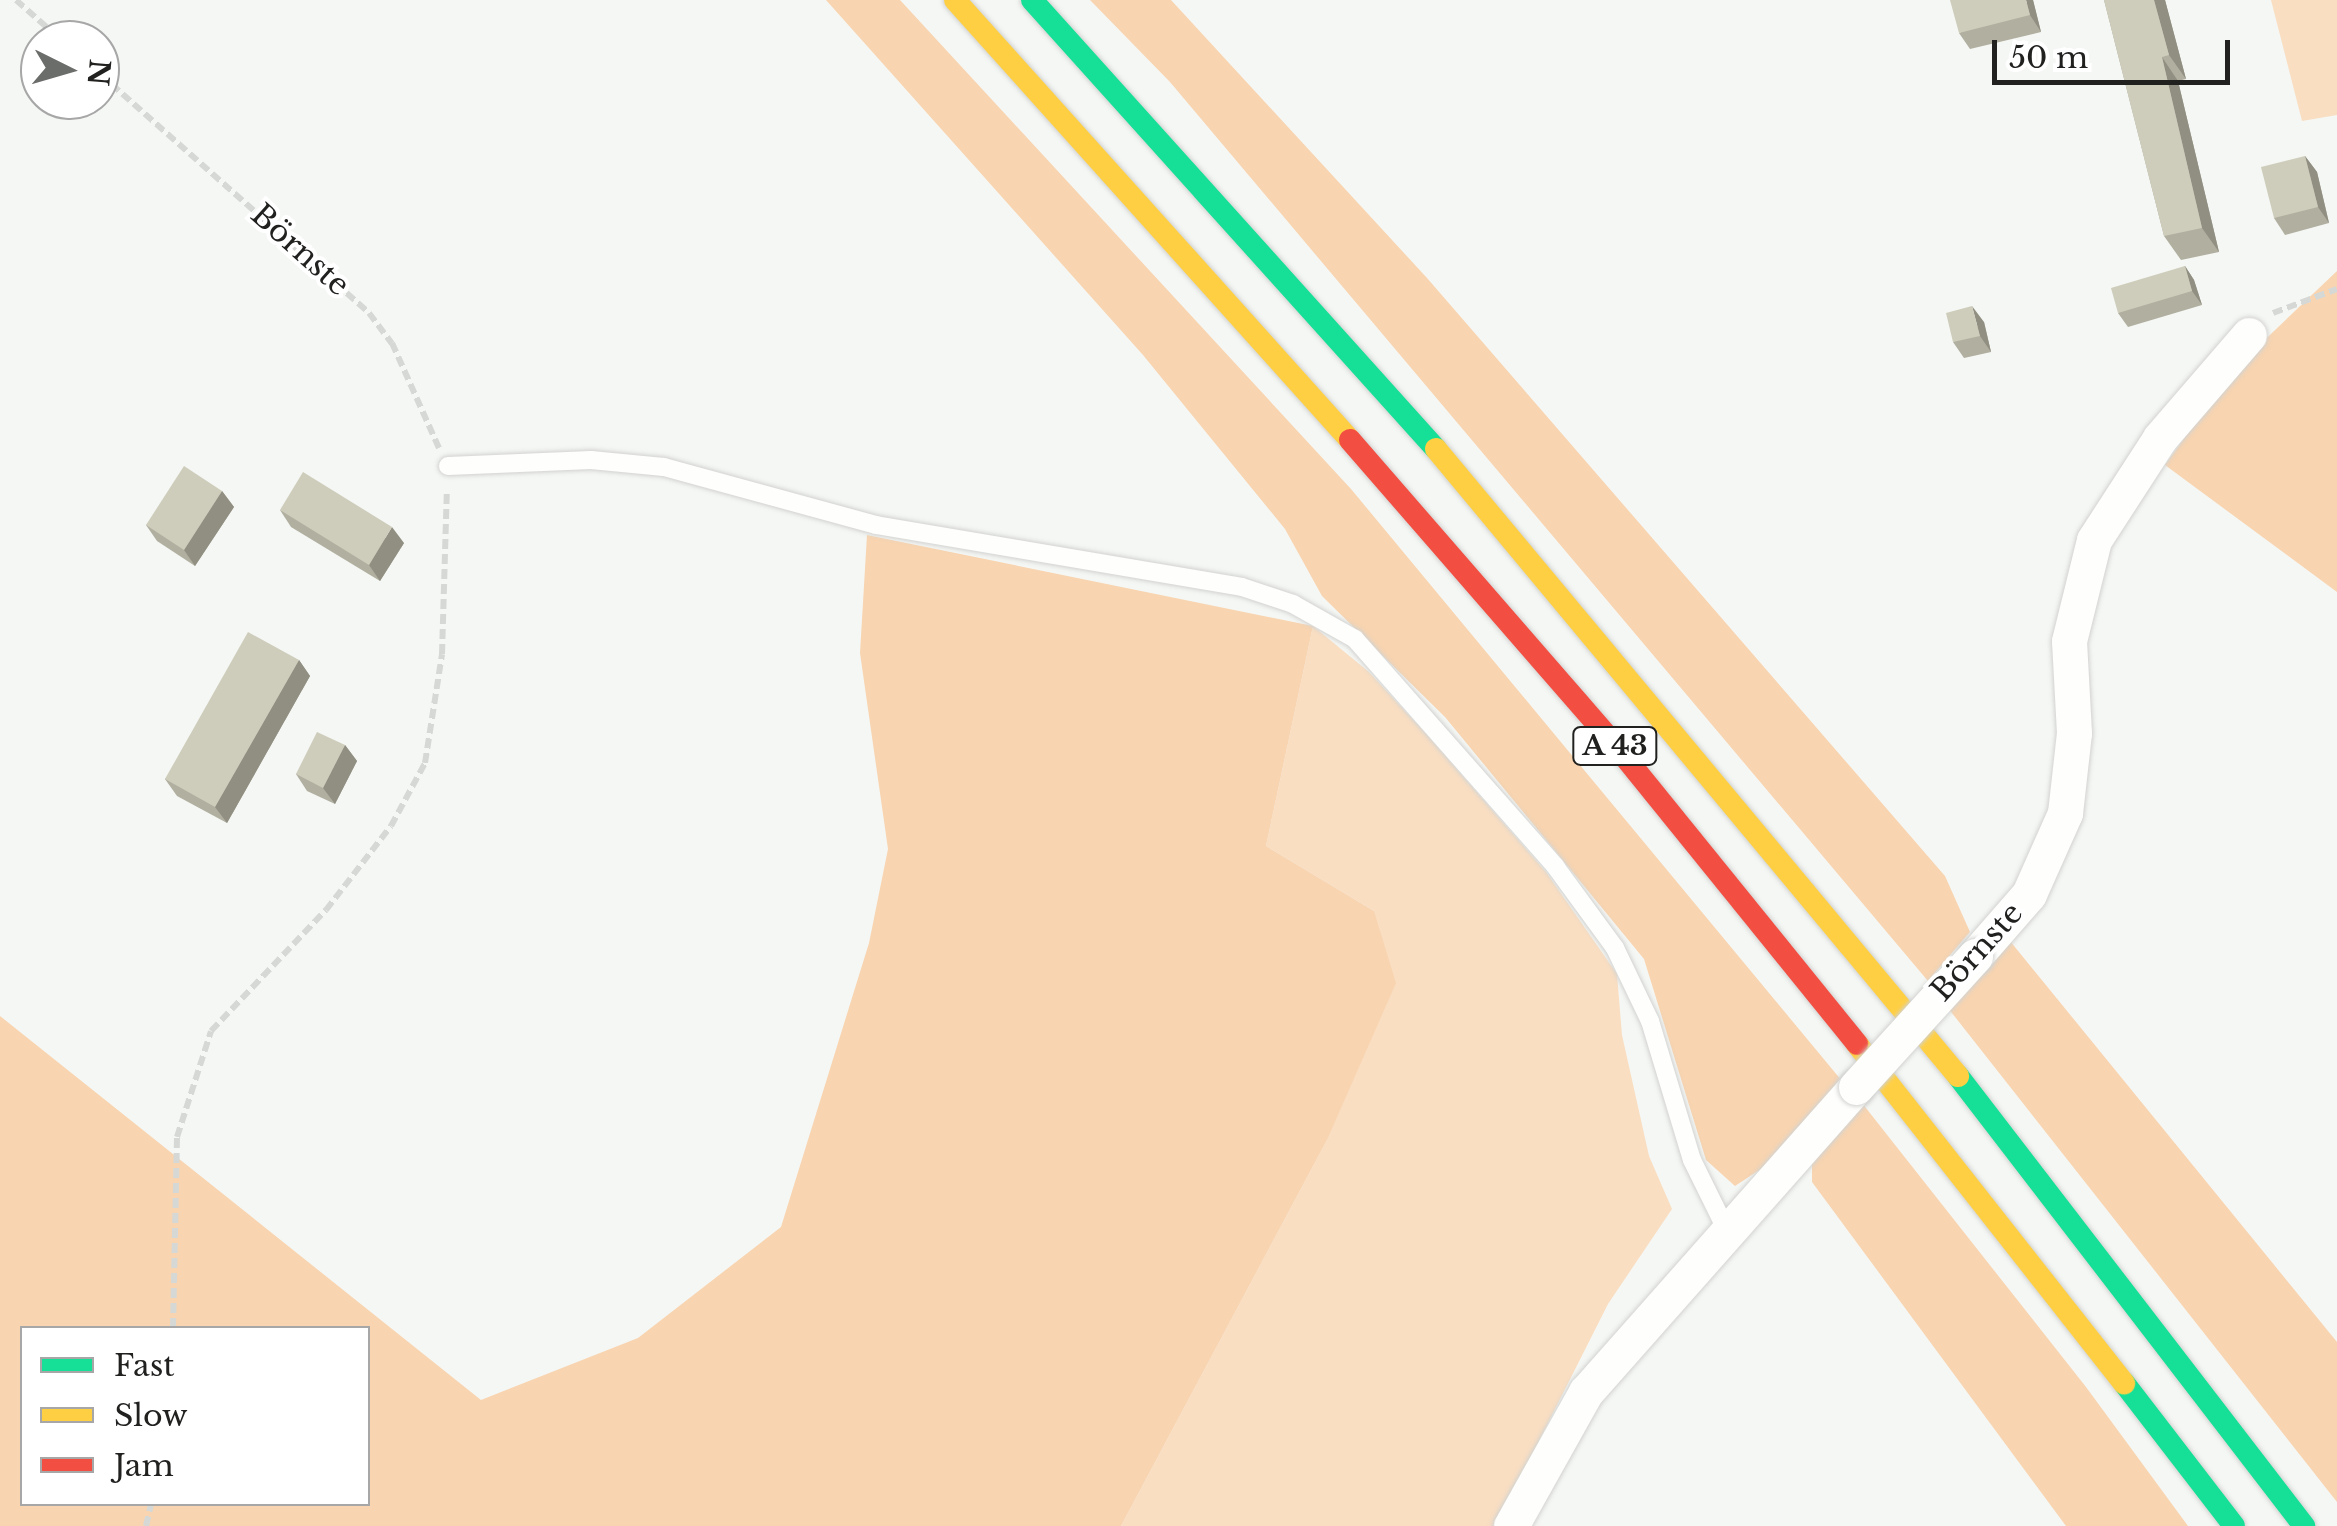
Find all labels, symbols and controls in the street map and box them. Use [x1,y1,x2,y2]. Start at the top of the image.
north arrow [20,20,120,120]
scale bar [1997,20,2234,82]
text: 50 m [2009,39,2088,76]
text: N [80,58,117,87]
street label: Börnste [243,197,357,303]
road number: A 43 [1570,723,1660,769]
street label: Börnste [1924,895,2030,1009]
legend [20,1326,370,1506]
text: Fast [114,1347,175,1384]
text: Slow [114,1397,188,1434]
text: Jam [114,1447,174,1484]

